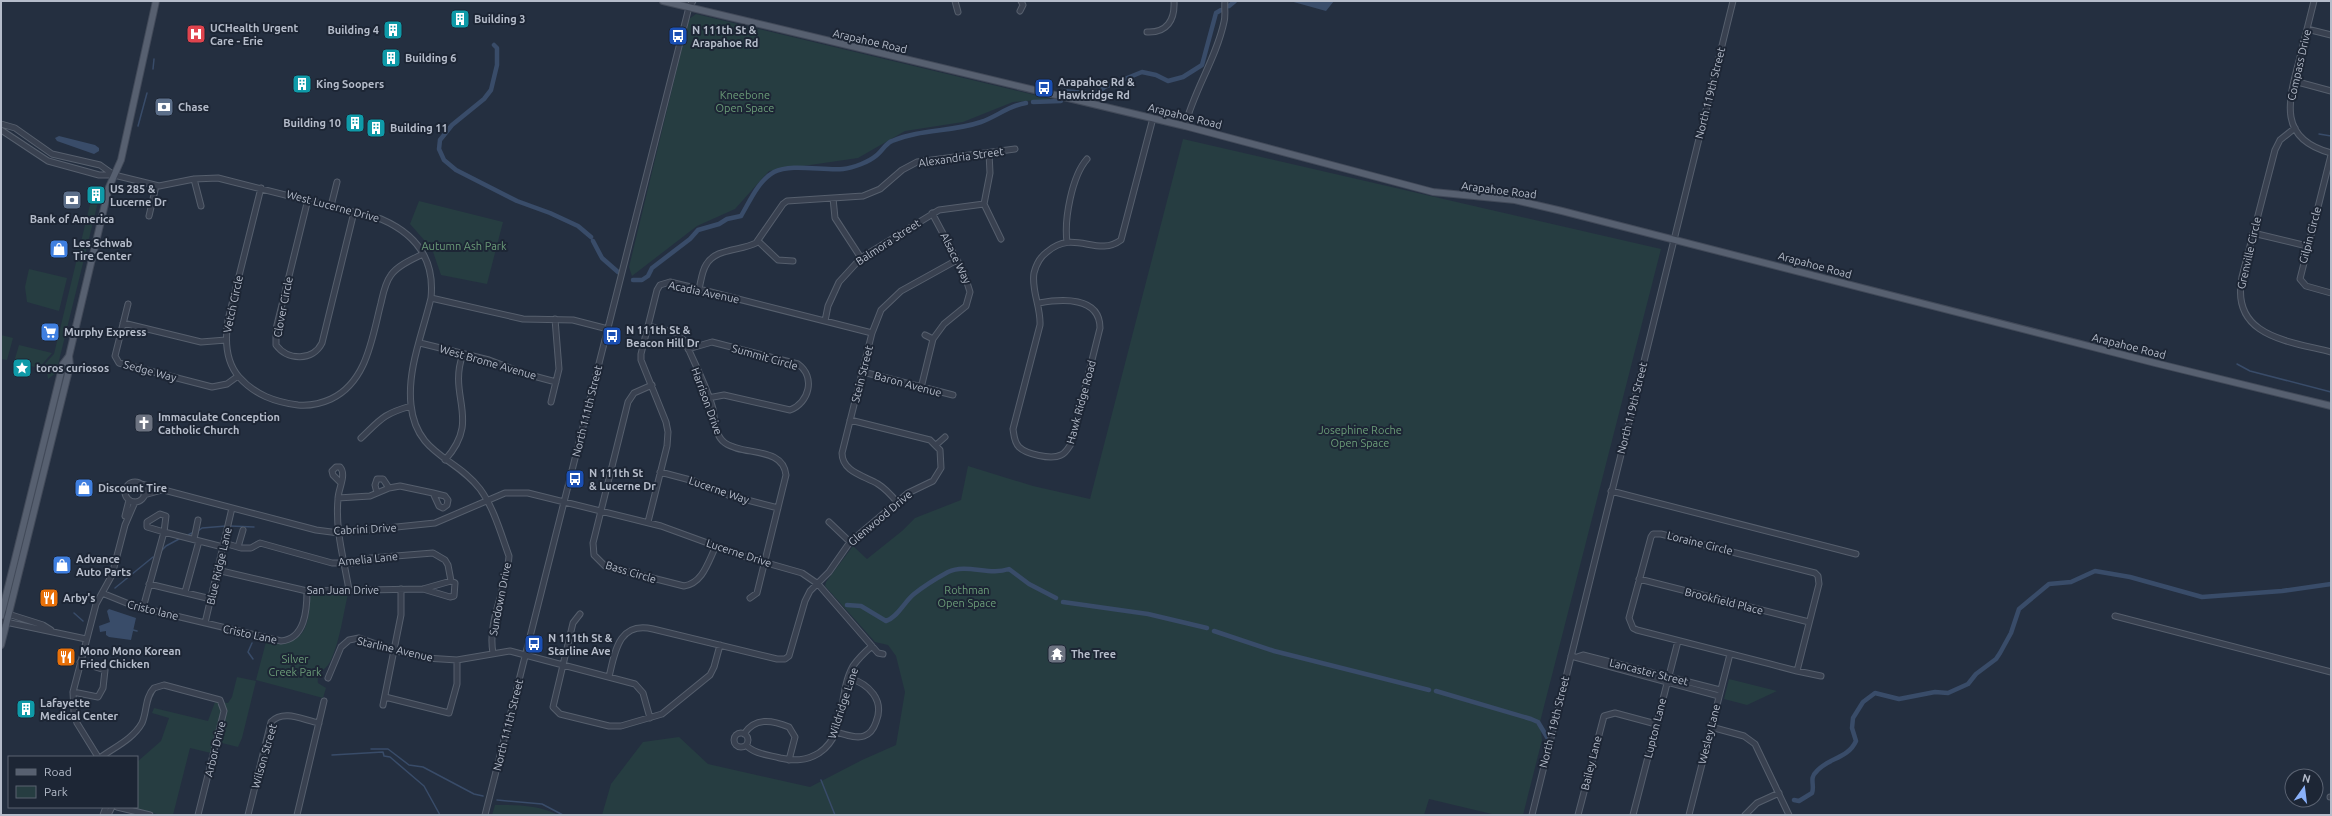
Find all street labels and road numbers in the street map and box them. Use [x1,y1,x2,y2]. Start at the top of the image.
street label: Arapahoe Road [832,27,908,55]
street label: Compass Drive [2285,28,2313,102]
street label: North 119th Street [1693,45,1727,140]
street label: Arapahoe Road [1147,101,1223,131]
street label: Alexandria Street [918,145,1005,169]
street label: Arapahoe Road [1461,179,1537,201]
street label: West Lucerne Drive [285,188,381,224]
street label: Gilpin Circle [2297,205,2323,265]
street label: Balmora Street [853,216,923,267]
street label: Grenville Circle [2235,216,2263,290]
street label: Alsace Way [939,231,974,286]
street label: Arapahoe Road [1777,249,1853,281]
street label: Vetch Circle [221,274,245,334]
street label: Clover Circle [271,276,295,338]
street label: Acadia Avenue [667,279,741,305]
street label: Arapahoe Road [2091,331,2167,361]
street label: West Brome Avenue [438,342,538,382]
street label: Summit Circle [731,342,799,372]
street label: Stein Street [849,344,875,404]
street label: Sedge Way [122,358,178,384]
street label: Hawk Ridge Road [1064,359,1098,445]
street label: North 119th Street [1615,360,1649,455]
street label: North 111th Street [570,363,604,458]
street label: Harrison Drive [689,366,725,436]
street label: Baron Avenue [873,369,943,399]
street label: Lucerne Way [687,474,751,506]
street label: Glenwood Drive [846,488,914,548]
street label: Cabrini Drive [333,521,397,537]
street label: Blue Ridge Lane [204,526,234,606]
street label: Loraine Circle [1666,529,1734,557]
street label: Lucerne Drive [705,537,773,569]
street label: Amelia Lane [338,550,398,568]
street label: Bass Circle [604,559,658,585]
street label: Sundown Drive [487,561,513,637]
street label: San Juan Drive [307,584,379,596]
street label: Brookfield Place [1683,585,1765,617]
street label: Cristo lane [126,598,180,622]
street label: Cristo Lane [222,622,278,646]
street label: Starline Avenue [356,634,434,664]
street label: Lancaster Street [1608,656,1690,688]
street label: Wildridge Lane [826,666,860,740]
street label: North 119th Street [1537,674,1571,769]
street label: North 111th Street [491,677,525,772]
street label: Lupton Lane [1642,697,1668,759]
street label: Wesley Lane [1696,703,1722,765]
street label: Arbor Drive [202,720,228,778]
street label: Wilson Street [249,722,279,790]
street label: Bailey Lane [1578,735,1604,791]

